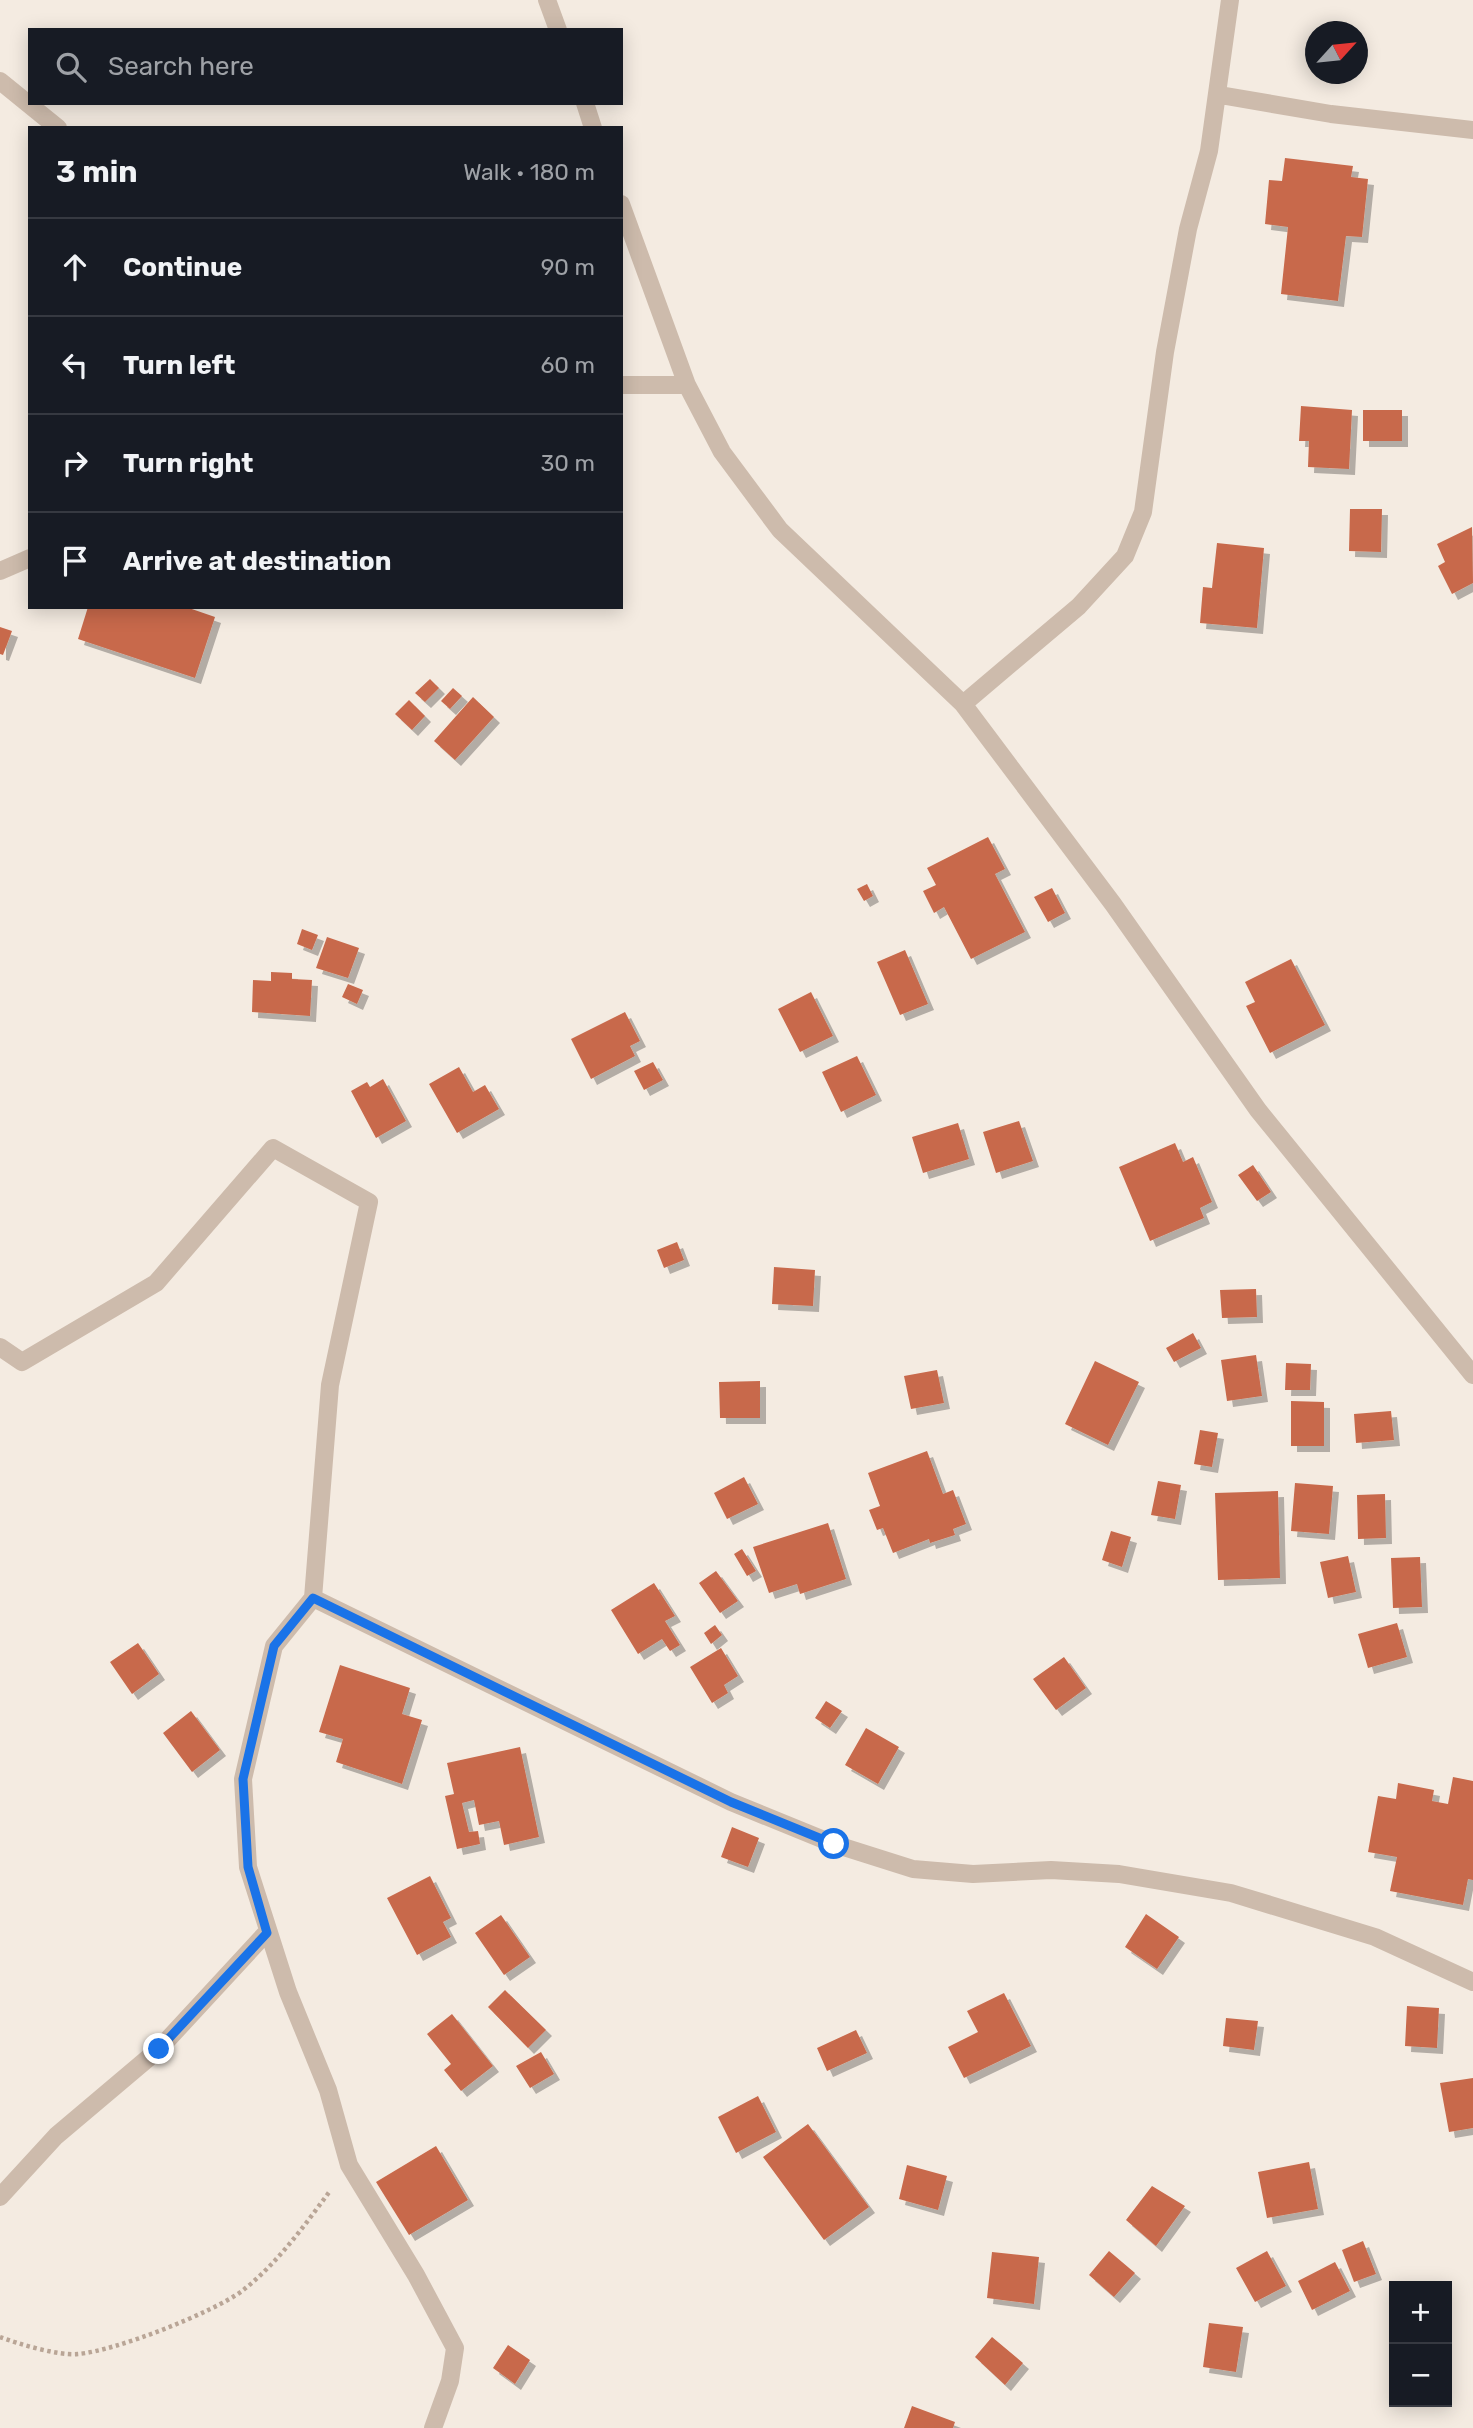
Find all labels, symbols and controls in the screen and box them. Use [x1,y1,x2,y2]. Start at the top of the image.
north arrow [1305,21,1368,84]
search box [28,28,623,105]
icon: search [52,48,90,86]
text: Search here [108,51,254,82]
text: 3 min [56,154,138,190]
text: Walk · 180 m [463,158,595,186]
icon: ahead [56,248,94,286]
text: Continue [123,252,242,283]
text: 90 m [541,253,595,281]
icon: left [56,346,94,384]
text: Turn left [123,350,235,381]
text: 60 m [540,351,595,379]
icon: right [56,444,94,482]
text: Turn right [123,448,253,479]
text: 30 m [540,449,595,477]
icon: arrive [56,542,94,580]
text: Arrive at destination [123,546,391,577]
route start [818,1828,849,1859]
route end [143,2033,174,2064]
map controls [1389,2281,1452,2407]
button: + [1389,2281,1452,2344]
button: − [1389,2344,1452,2407]

